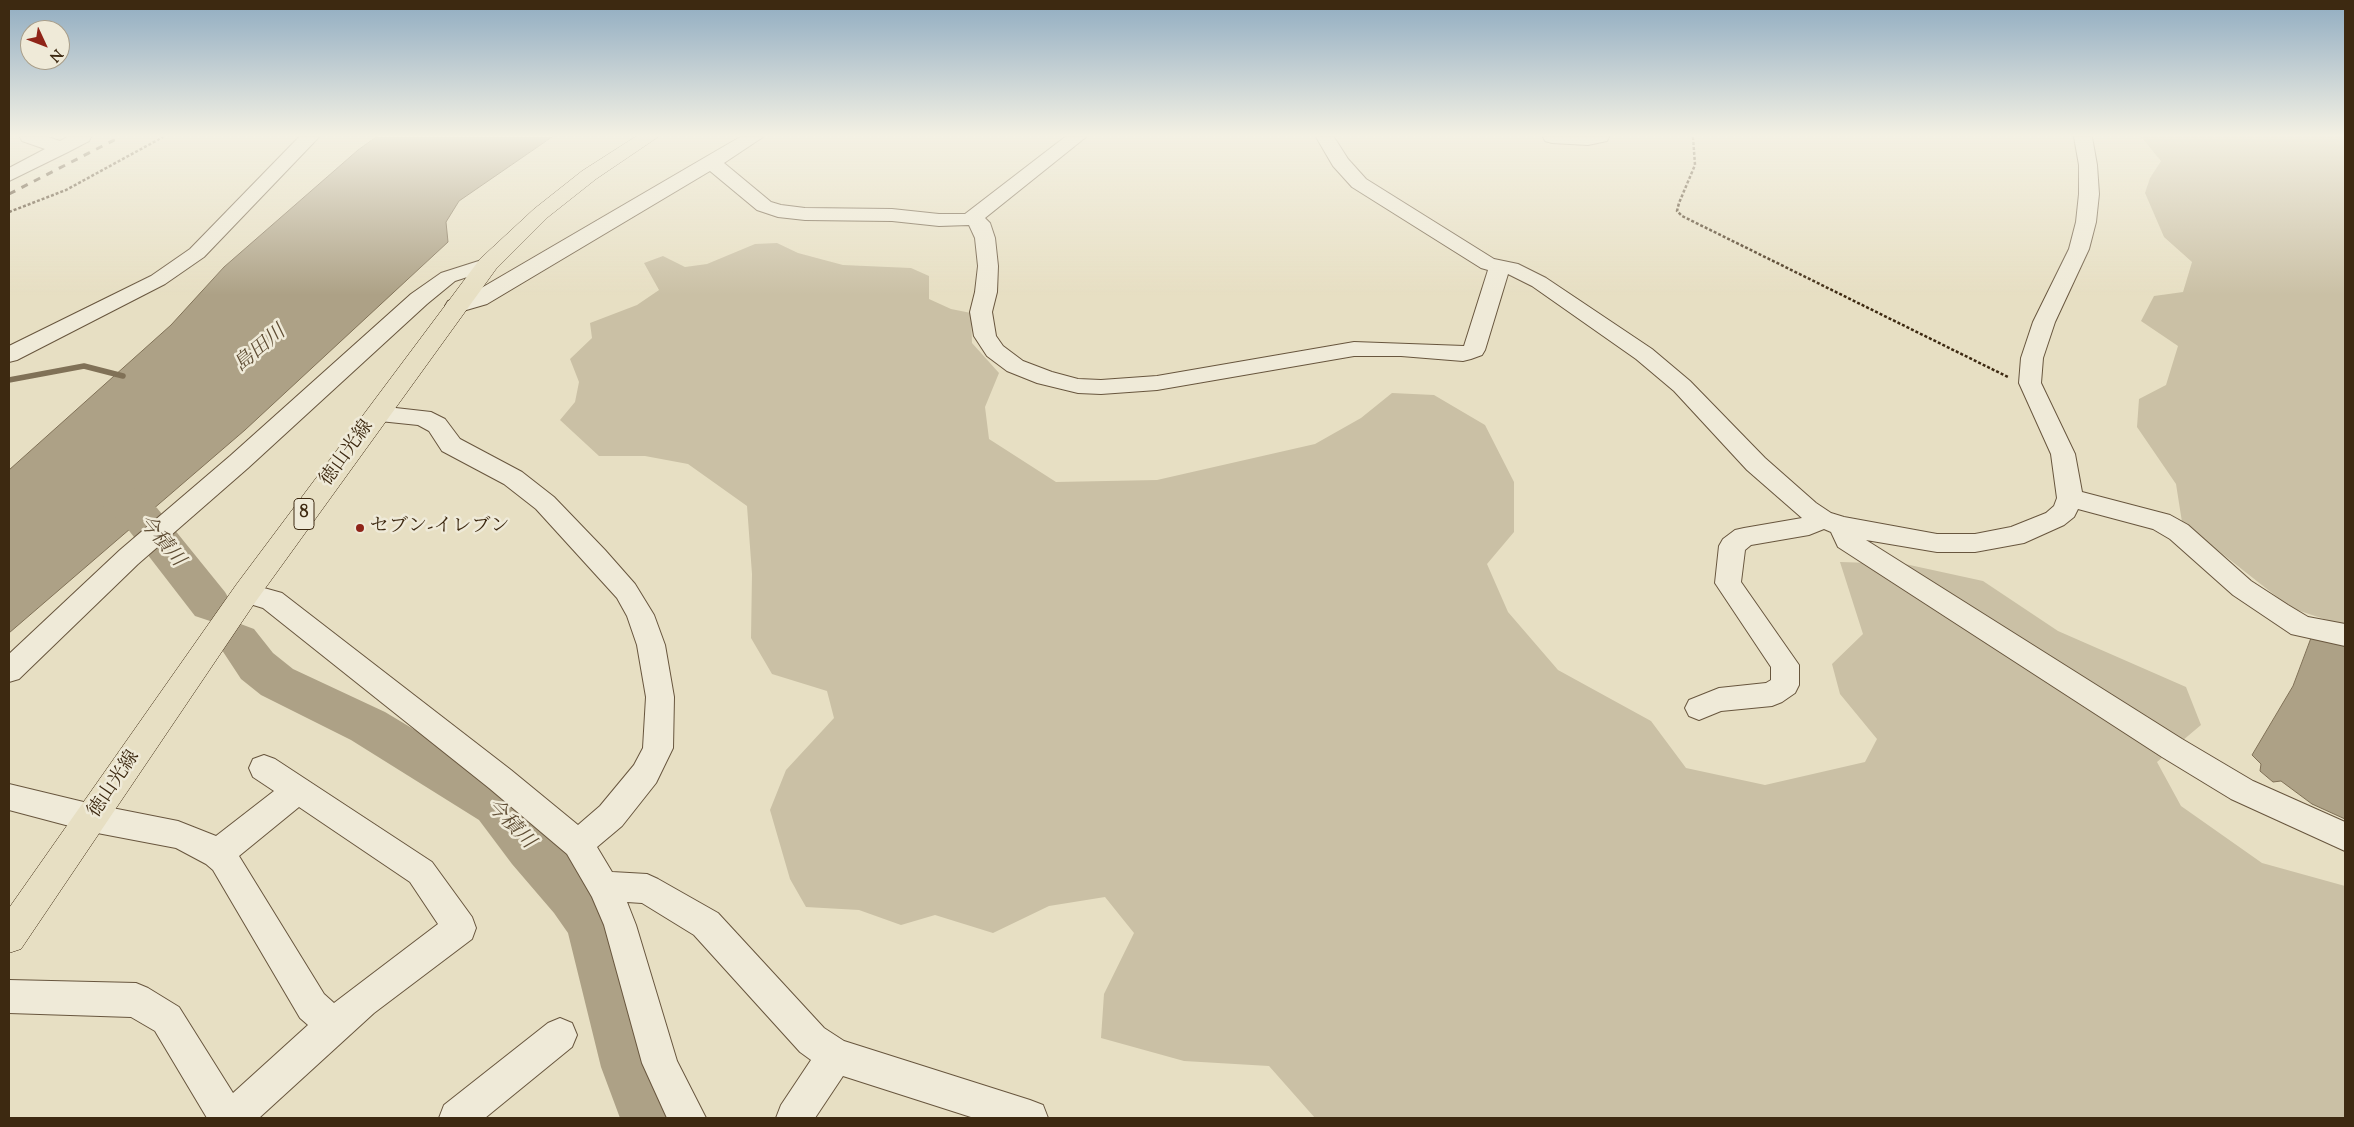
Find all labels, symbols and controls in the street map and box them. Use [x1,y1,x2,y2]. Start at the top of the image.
north arrow [20,20,70,70]
text: N [44,44,66,65]
water label: 島田川 [230,322,292,378]
street label: 徳山光線 [316,417,380,491]
road number: 8 [294,498,314,530]
water label: 今積川 [132,511,188,573]
place label: セブン-イレブン [370,517,509,539]
marker: セブン-イレブン [354,522,366,534]
street label: 徳山光線 [84,747,146,823]
water label: 今積川 [480,795,538,855]

